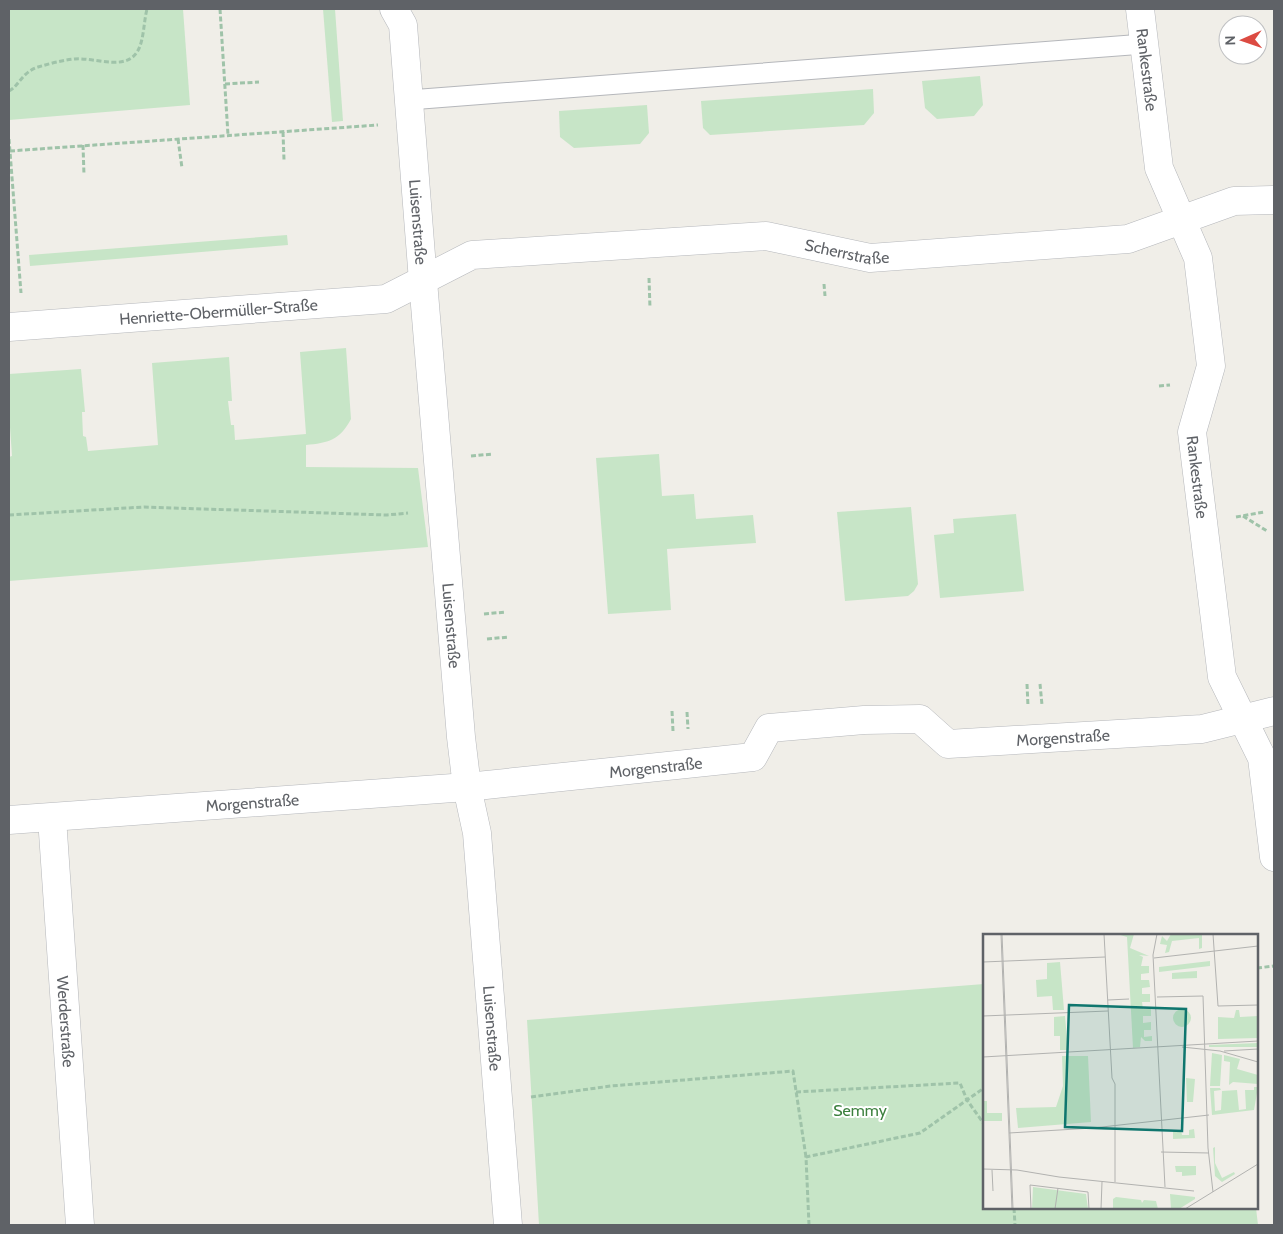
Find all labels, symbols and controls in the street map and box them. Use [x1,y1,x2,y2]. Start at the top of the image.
north arrow [1218,15,1268,65]
street label: Rankestraße [1133,27,1162,112]
text: N [1221,35,1239,46]
street label: Luisenstraße [406,179,431,265]
street label: Scherrstraße [803,235,890,268]
street label: Henriette-Obermüller-Straße [119,295,318,328]
street label: Rankestraße [1183,434,1212,519]
street label: Luisenstraße [439,582,465,669]
street label: Morgenstraße [1016,725,1110,749]
street label: Morgenstraße [608,753,703,782]
street label: Morgenstraße [205,790,300,815]
inset map [983,934,1258,1209]
street label: Werderstraße [53,975,79,1068]
street label: Luisenstraße [480,985,505,1072]
park label: Semmy [833,1101,887,1120]

